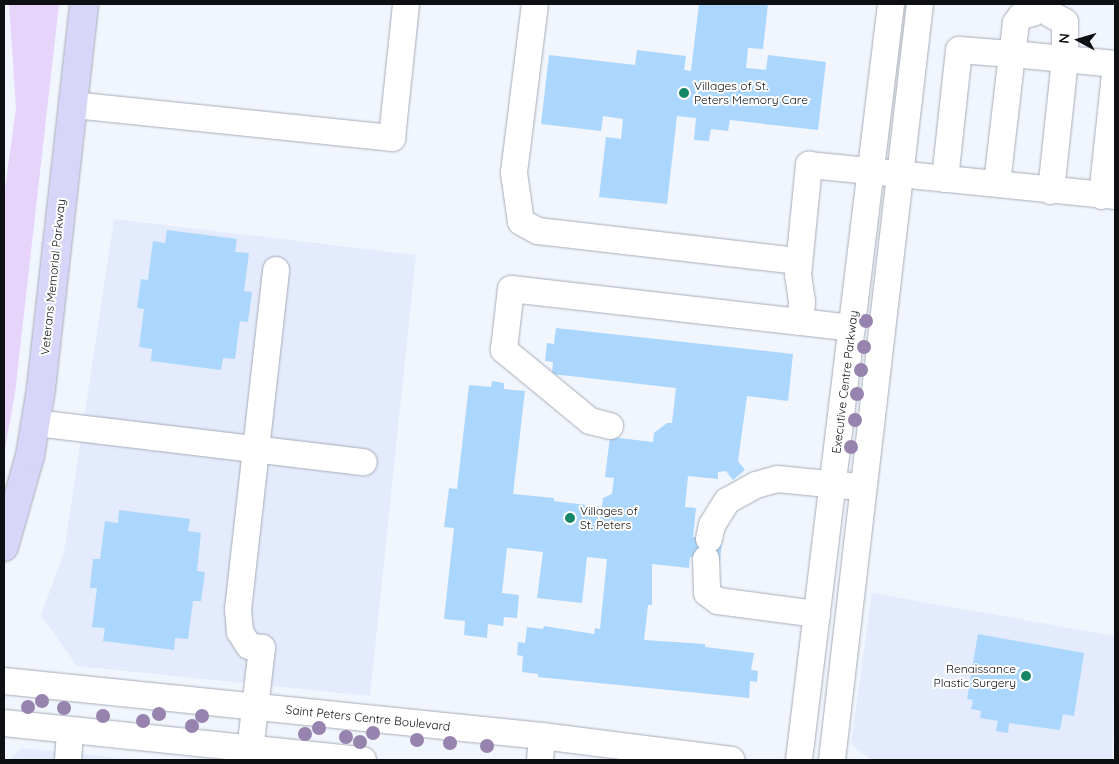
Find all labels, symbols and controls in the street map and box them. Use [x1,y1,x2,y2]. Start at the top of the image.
north arrow [1054,15,1104,65]
text: N [1055,32,1074,45]
place label: Villages of St. Peters Memory Care [694,79,808,107]
marker: Villages of St. Peters Memory Care [678,87,690,99]
street label: Veterans Memorial Parkway [38,198,68,356]
street label: Executive Centre Parkway [829,310,861,454]
place label: Villages of St. Peters [580,504,638,532]
marker: Villages of St. Peters [564,512,576,524]
place label: Renaissance Plastic Surgery [934,662,1016,690]
marker: Renaissance Plastic Surgery [1020,670,1032,682]
street label: Saint Peters Centre Boulevard [285,702,451,734]

